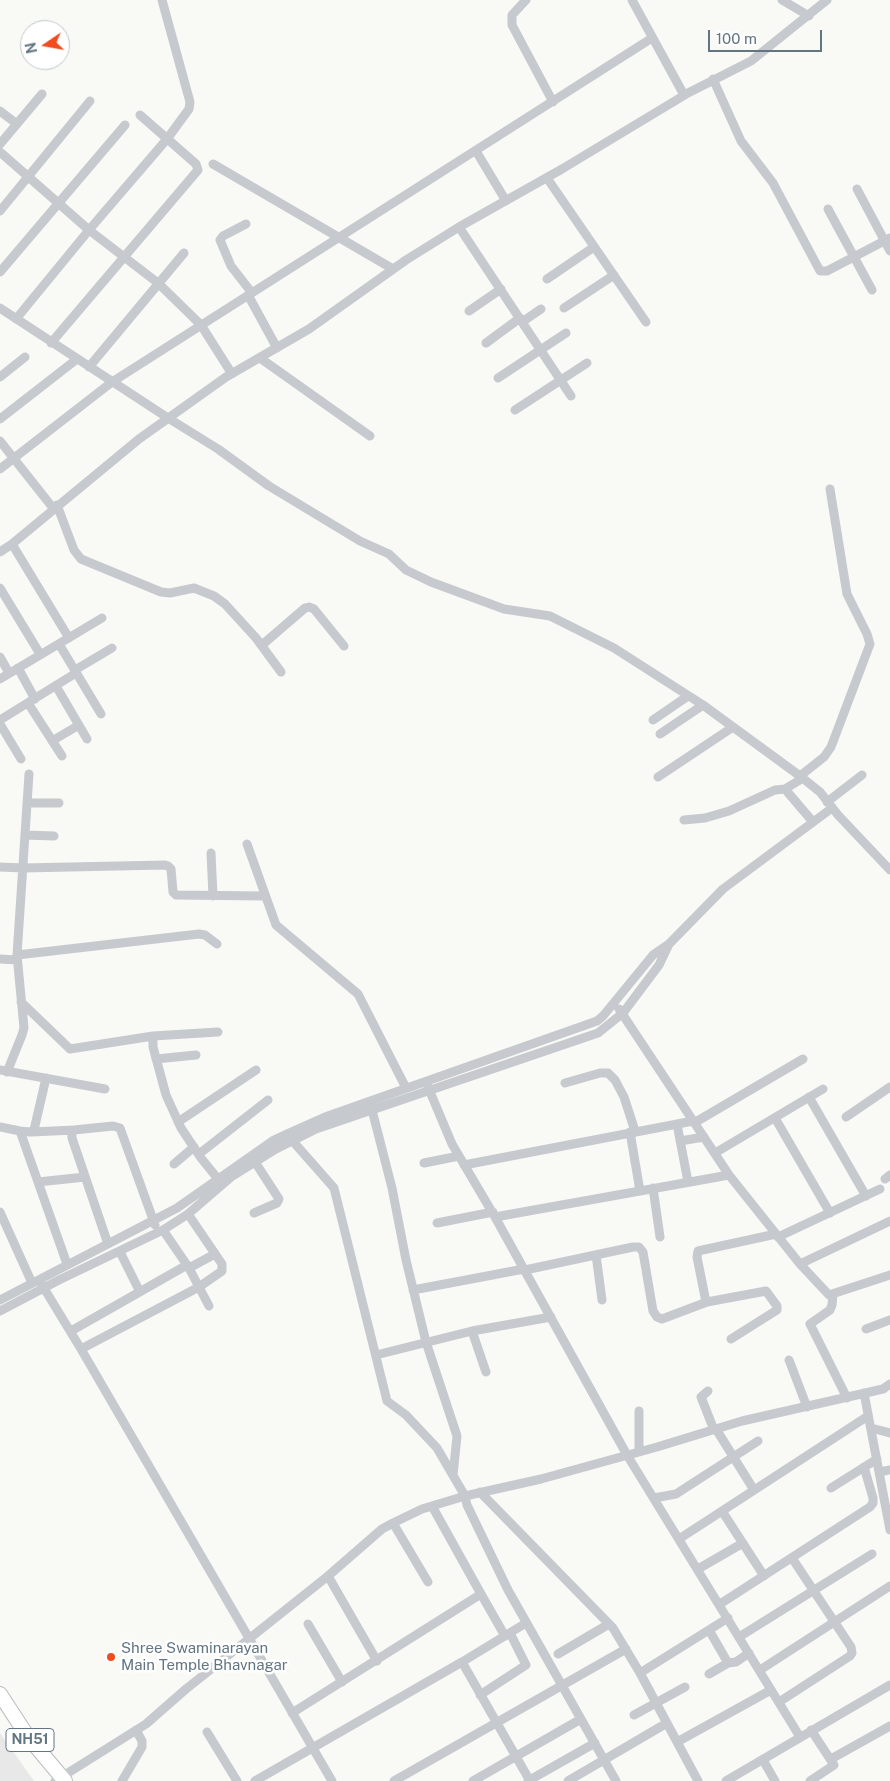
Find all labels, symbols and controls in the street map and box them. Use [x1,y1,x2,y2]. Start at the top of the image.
north arrow [20,20,70,70]
scale bar [710,20,824,52]
text: 100 m [716,30,757,47]
text: N [22,41,40,55]
place label: Shree Swaminarayan Main Temple Bhavnagar [121,1639,288,1674]
marker: Shree Swaminarayan Main Temple Bhavnagar [105,1651,117,1663]
road number: NH51 [6,1728,54,1752]

